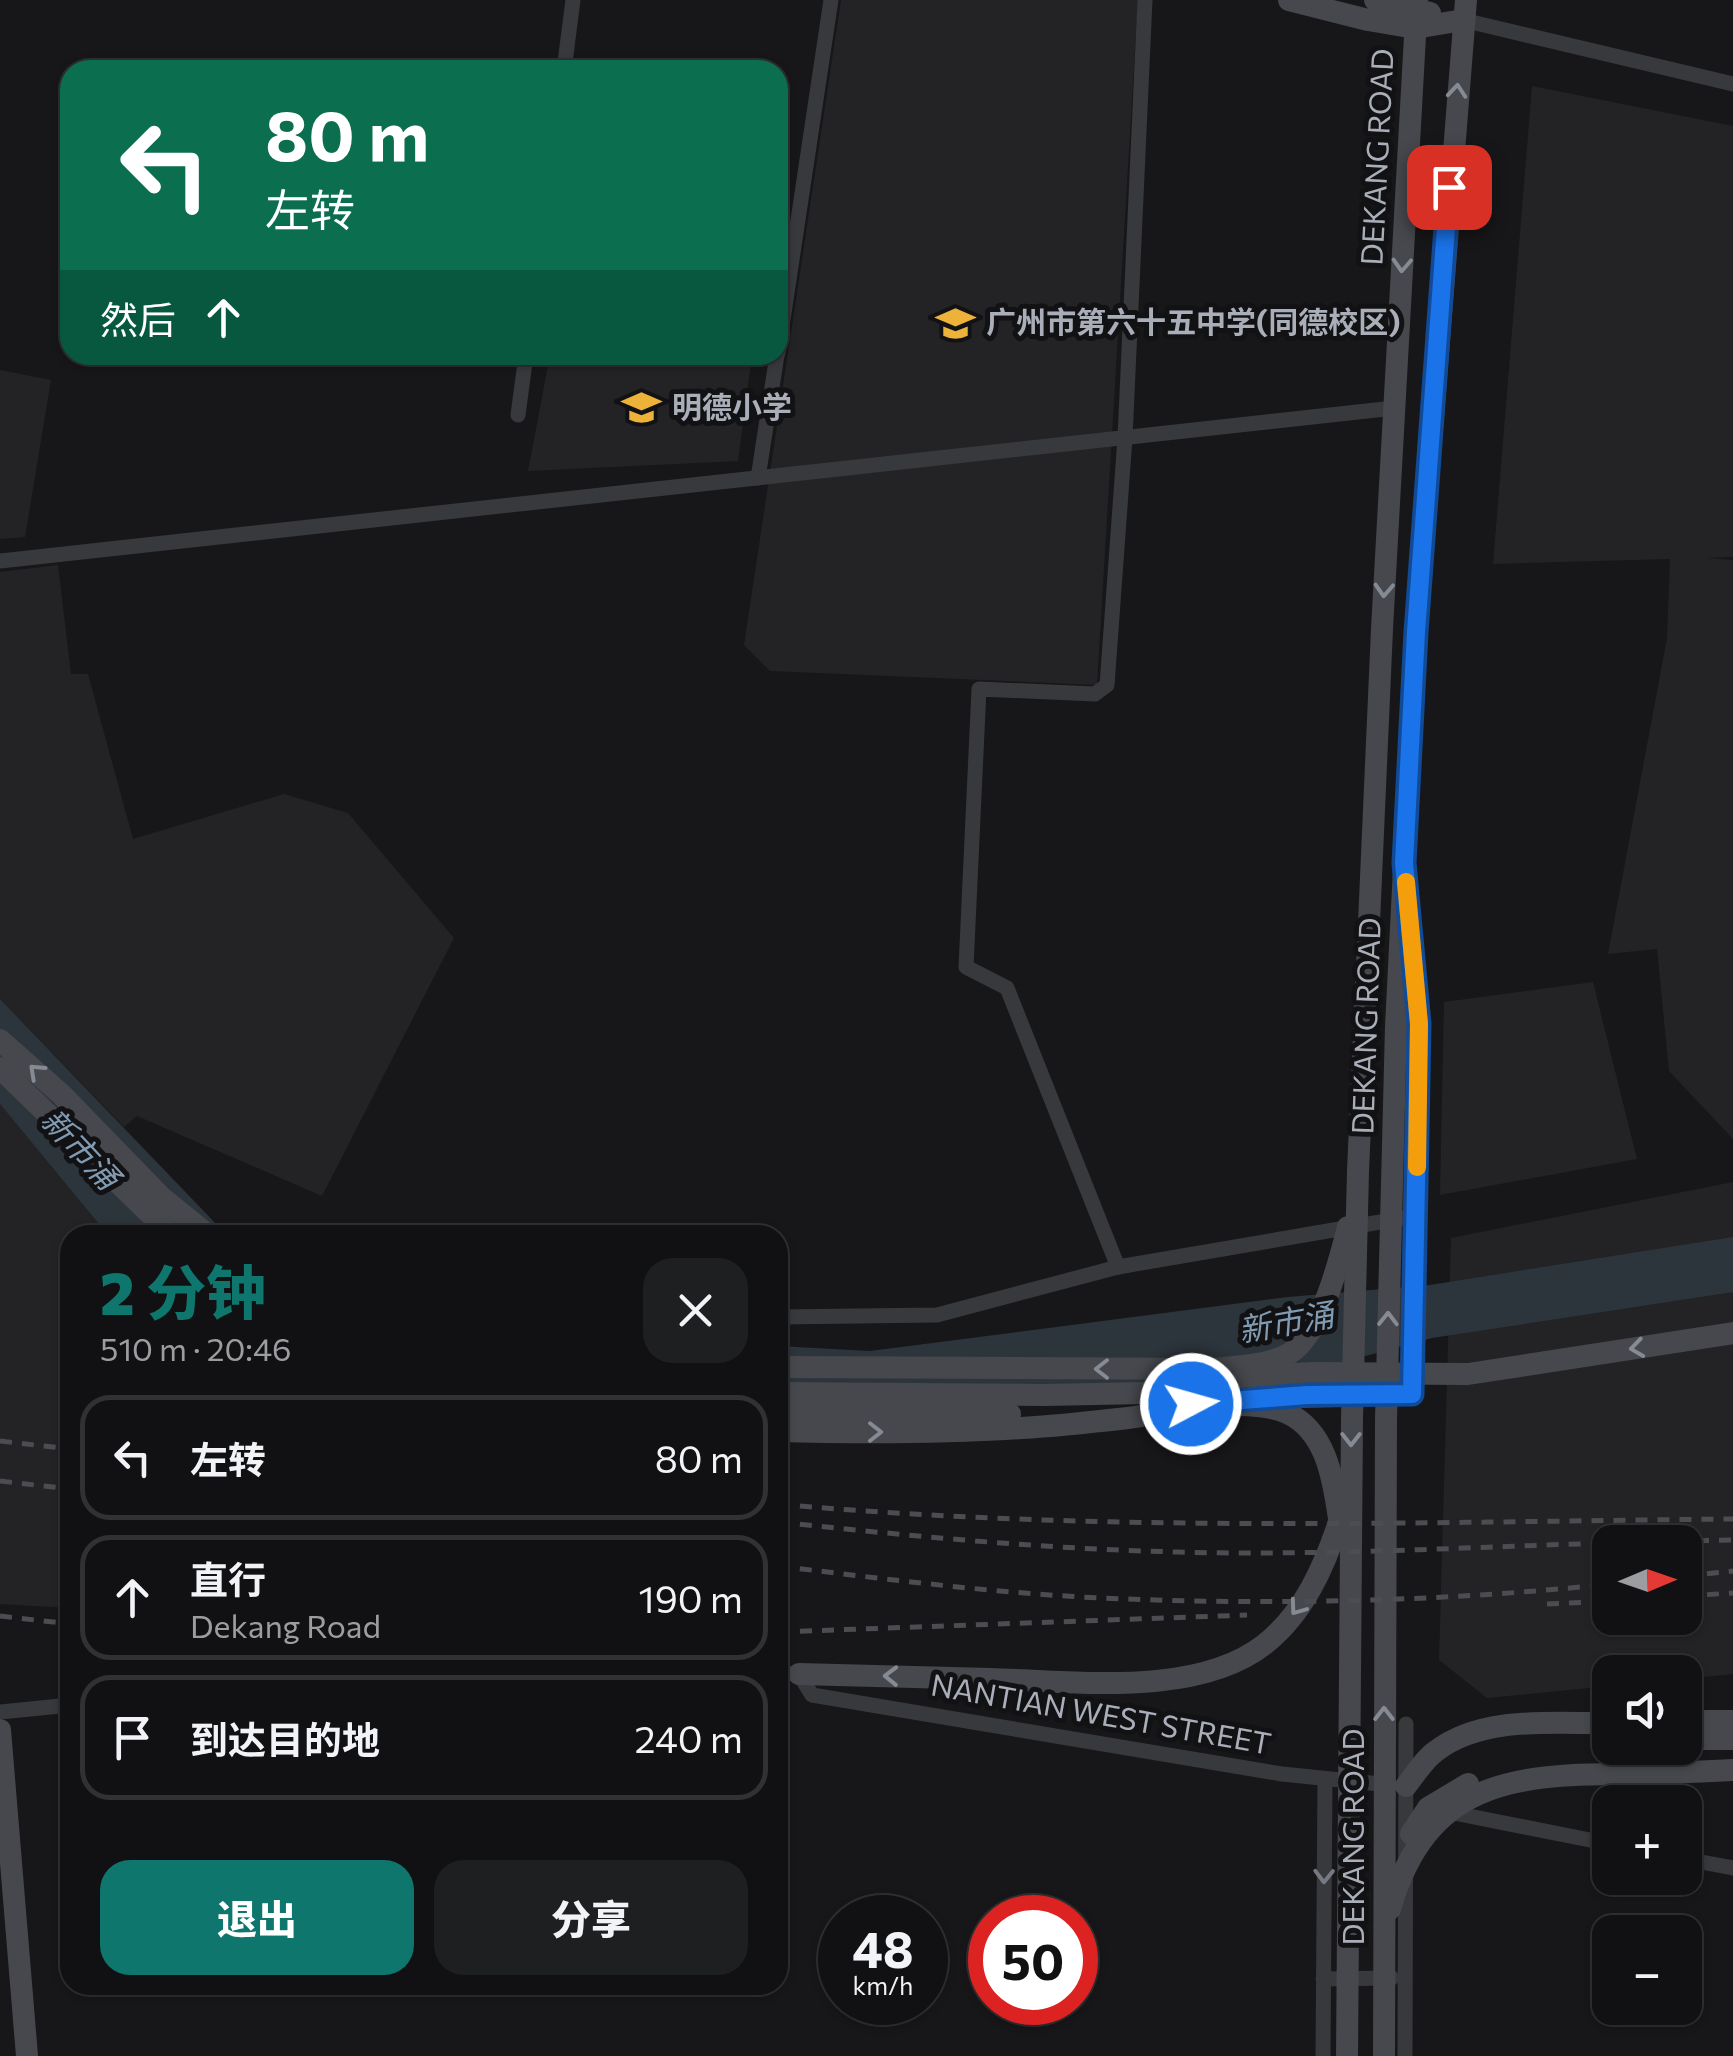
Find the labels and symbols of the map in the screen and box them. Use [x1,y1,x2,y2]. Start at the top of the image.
street label: DEKANG ROAD [1351,47,1400,266]
one-way arrow [1446,83,1468,99]
pin [1407,145,1492,230]
one-way arrow [1392,258,1413,274]
school or university icon: 广州市第六十五中学(同德校区) [935,302,977,344]
place label: 广州市第六十五中学(同德校区) [986,302,1401,339]
school or university icon: 明德小学 [621,387,663,429]
place label: 明德小学 [672,387,792,424]
one-way arrow [1374,582,1395,598]
street label: DEKANG ROAD [1342,917,1387,1135]
one-way arrow [30,1065,48,1083]
water label: 新市涌 [34,1099,131,1199]
water label: 新市涌 [1235,1292,1339,1349]
one-way arrow [1378,1310,1399,1326]
one-way arrow [1628,1336,1645,1357]
position arrow [1139,1352,1243,1456]
one-way arrow [1094,1358,1110,1380]
one-way arrow [868,1421,883,1443]
one-way arrow [1341,1431,1362,1447]
north arrow [1592,1525,1702,1635]
one-way arrow [1291,1597,1309,1616]
street label: NANTIAN WEST STREET [929,1664,1274,1761]
one-way arrow [882,1666,898,1687]
one-way arrow [1373,1705,1395,1720]
street label: DEKANG ROAD [1333,1728,1370,1946]
one-way arrow [1313,1869,1334,1885]
speed limit sign: 50 [968,1895,1098,2025]

